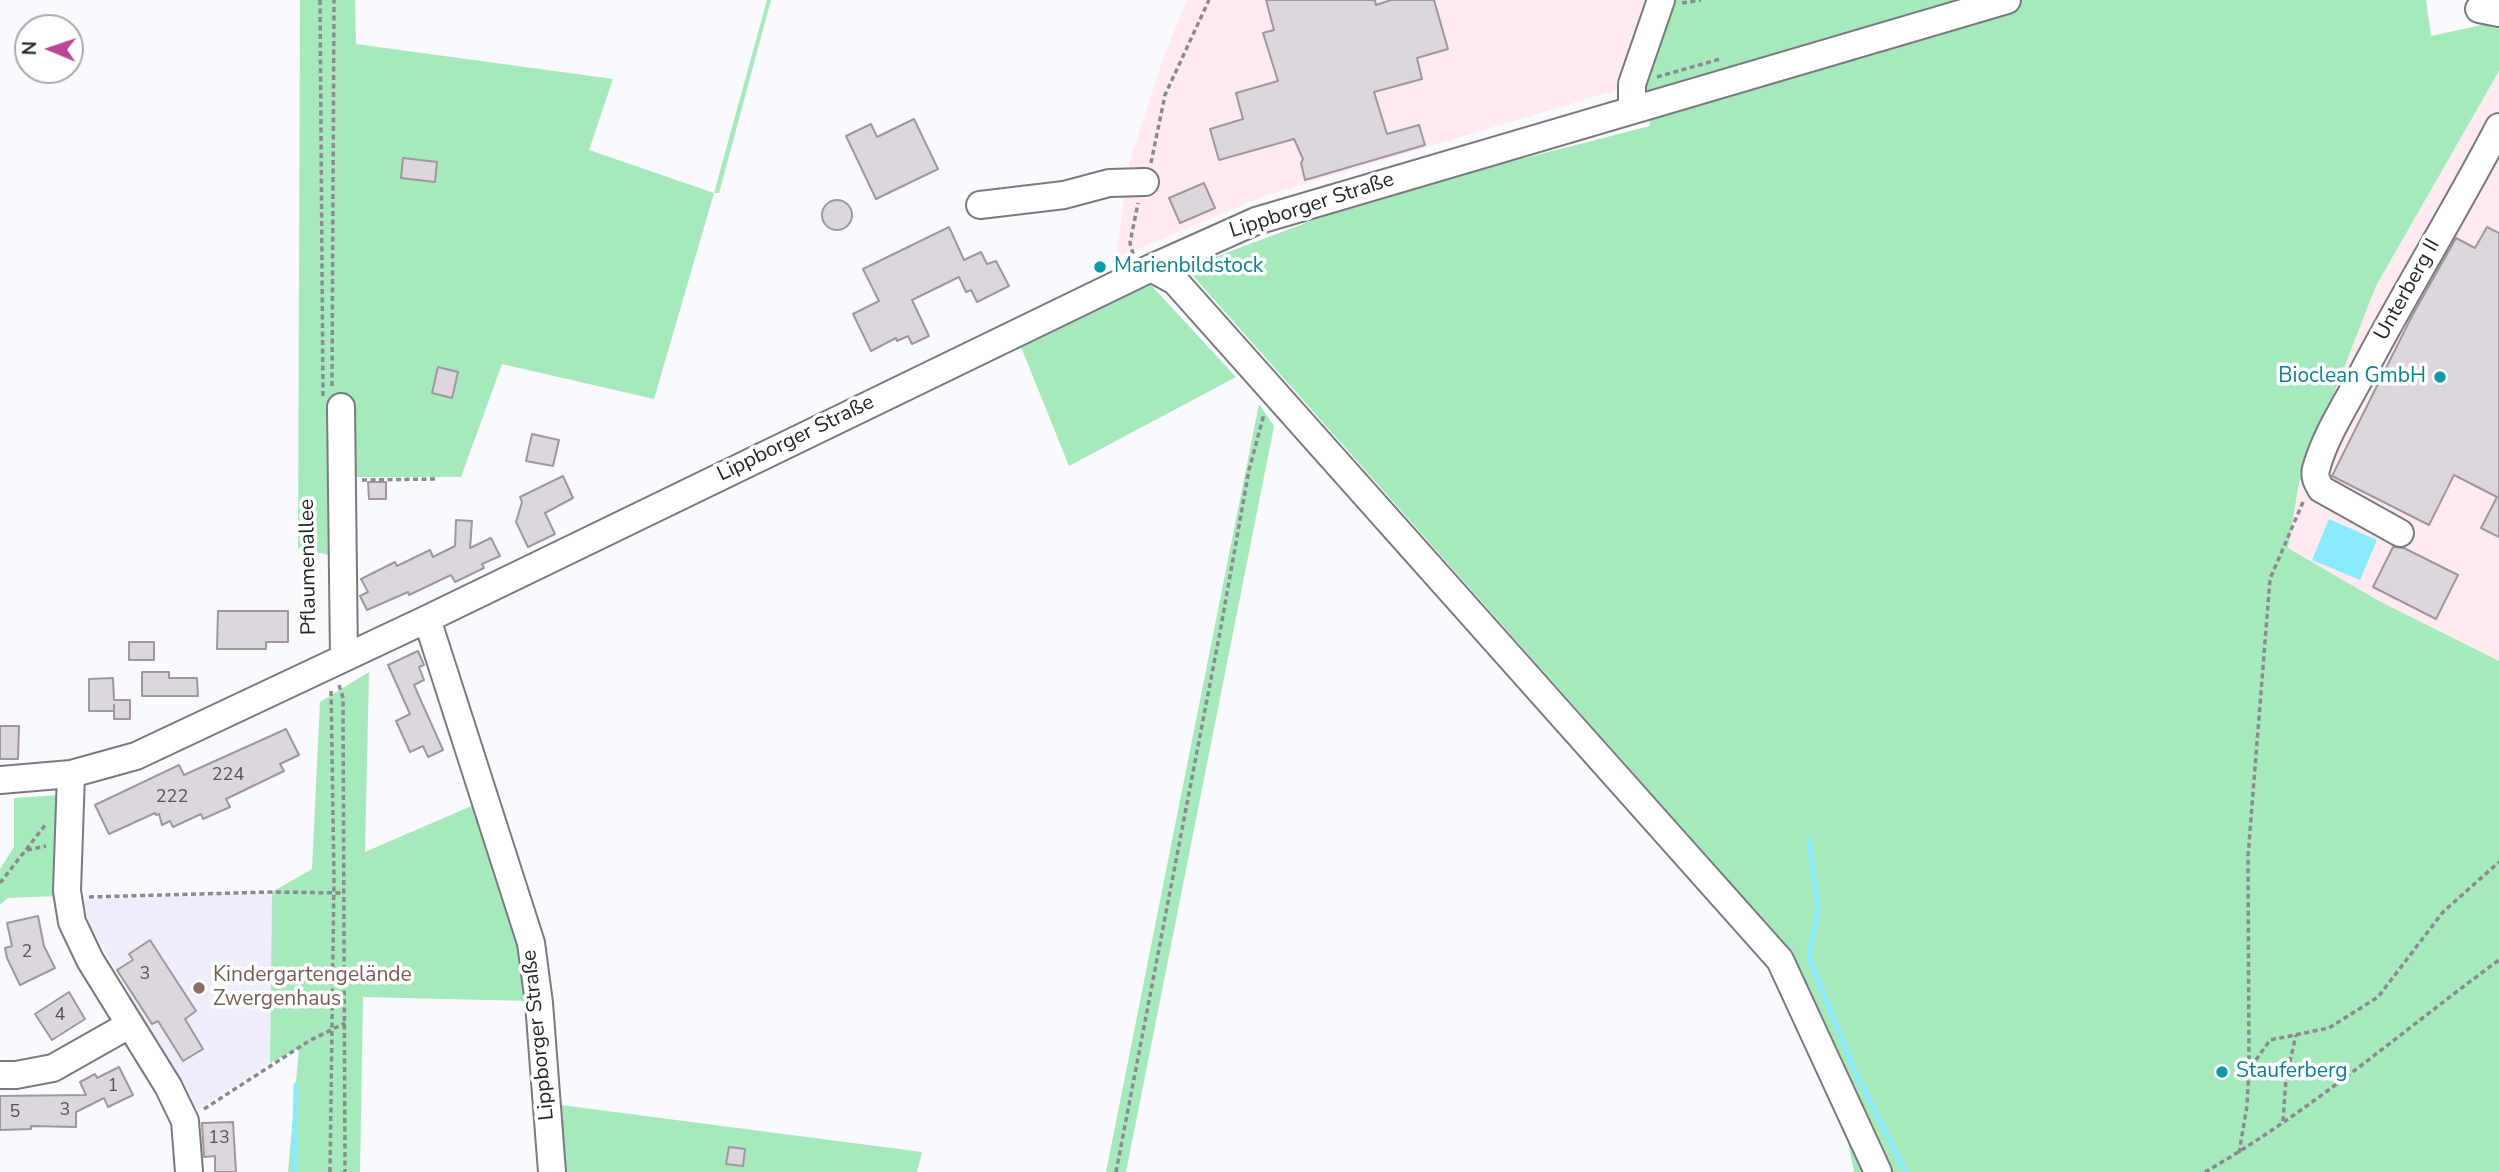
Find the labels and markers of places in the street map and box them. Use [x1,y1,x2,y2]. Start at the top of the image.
place label: Marienbildstock [1114,254,1263,280]
marker: Marienbildstock [1092,259,1108,275]
place label: Bioclean GmbH [2278,364,2426,390]
marker: Bioclean GmbH [2432,369,2448,385]
place label: Kindergartengelände Zwergenhaus [213,963,412,1013]
marker: Kindergartengelände Zwergenhaus [191,980,207,996]
place label: Stauferberg [2236,1059,2348,1085]
marker: Stauferberg [2214,1064,2230,1080]

